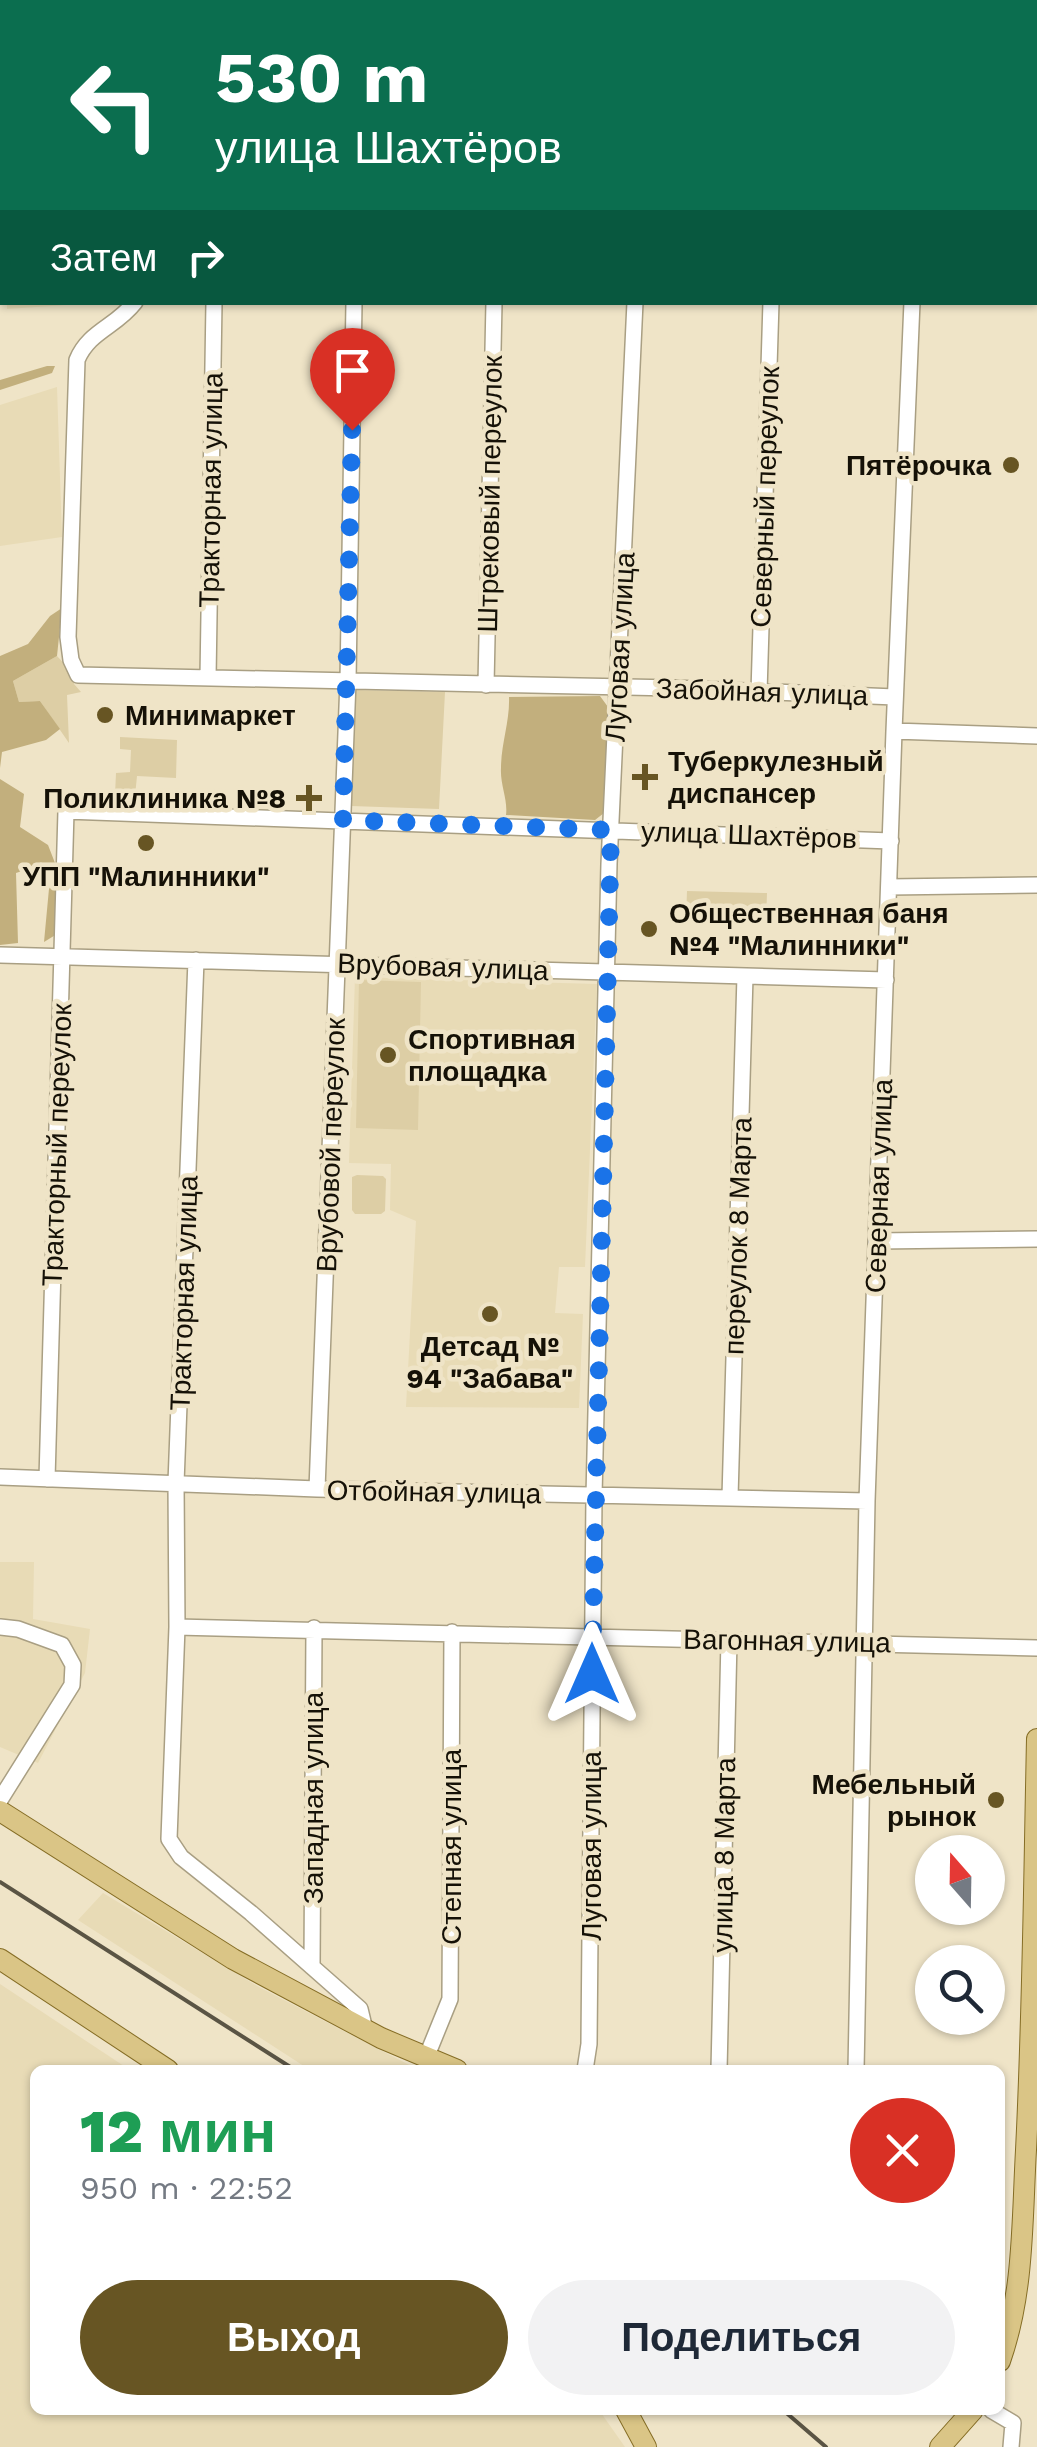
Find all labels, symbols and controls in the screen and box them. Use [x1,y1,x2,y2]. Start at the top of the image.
text: 530 m [215,37,428,119]
icon: left [50,40,180,170]
text: улица Шахтёров [215,121,562,174]
icon: right [178,230,233,285]
text: Затем [50,236,158,280]
pin [310,328,395,431]
icon: arrive [325,343,380,398]
street label: Штрековый переулок [471,354,509,633]
street label: Северный переулок [744,365,786,628]
street label: Тракторная улица [192,372,230,608]
place label: Пятёрочка [846,449,991,482]
marker: Пятёрочка [1000,454,1022,476]
street label: Луговая улица [599,551,641,743]
street label: Забойная улица [655,672,869,712]
place label: Минимаркет [125,699,296,732]
marker: Минимаркет [94,704,116,726]
place label: Туберкулезный диспансер [668,745,884,810]
marker: Туберкулезный диспансер [632,764,658,790]
place label: Поликлиника №8 [43,782,286,815]
marker: Поликлиника №8 [296,785,322,811]
street label: улица Шахтёров [641,815,857,855]
marker: УПП "Малинники" [135,832,157,854]
place label: УПП "Малинники" [22,860,270,893]
place label: Общественная баня №4 "Малинники" [669,897,948,962]
marker: Общественная баня №4 "Малинники" [638,918,660,940]
street label: Врубовая улица [337,947,550,987]
street label: Тракторный переулок [36,1002,78,1287]
street label: Врубовой переулок [310,1016,352,1273]
place label: Спортивная площадка [408,1023,576,1088]
marker: Спортивная площадка [377,1044,399,1066]
street label: Северная улица [859,1078,899,1294]
street label: переулок 8 Марта [717,1116,759,1356]
street label: Тракторная улица [163,1174,205,1411]
marker: Детсад № 94 "Забава" [479,1303,501,1325]
place label: Детсад № 94 "Забава" [407,1330,573,1395]
street label: Отбойная улица [326,1474,542,1510]
position arrow [540,1622,644,1726]
street label: Вагонная улица [683,1623,891,1659]
street label: Западная улица [297,1691,330,1904]
street label: Степная улица [435,1748,468,1945]
street label: Луговая улица [575,1751,608,1941]
street label: улица 8 Марта [706,1757,742,1953]
place label: Мебельный рынок [812,1768,977,1833]
marker: Мебельный рынок [985,1789,1007,1811]
north arrow [915,1835,1005,1925]
map controls [915,1835,1005,2035]
button: search [915,1945,1005,2035]
text: 12 мин [80,2096,276,2167]
button: close [850,2098,955,2203]
text: 950 m · 22:52 [80,2169,293,2207]
button: Выход [80,2280,508,2395]
button: Поделиться [528,2280,955,2395]

